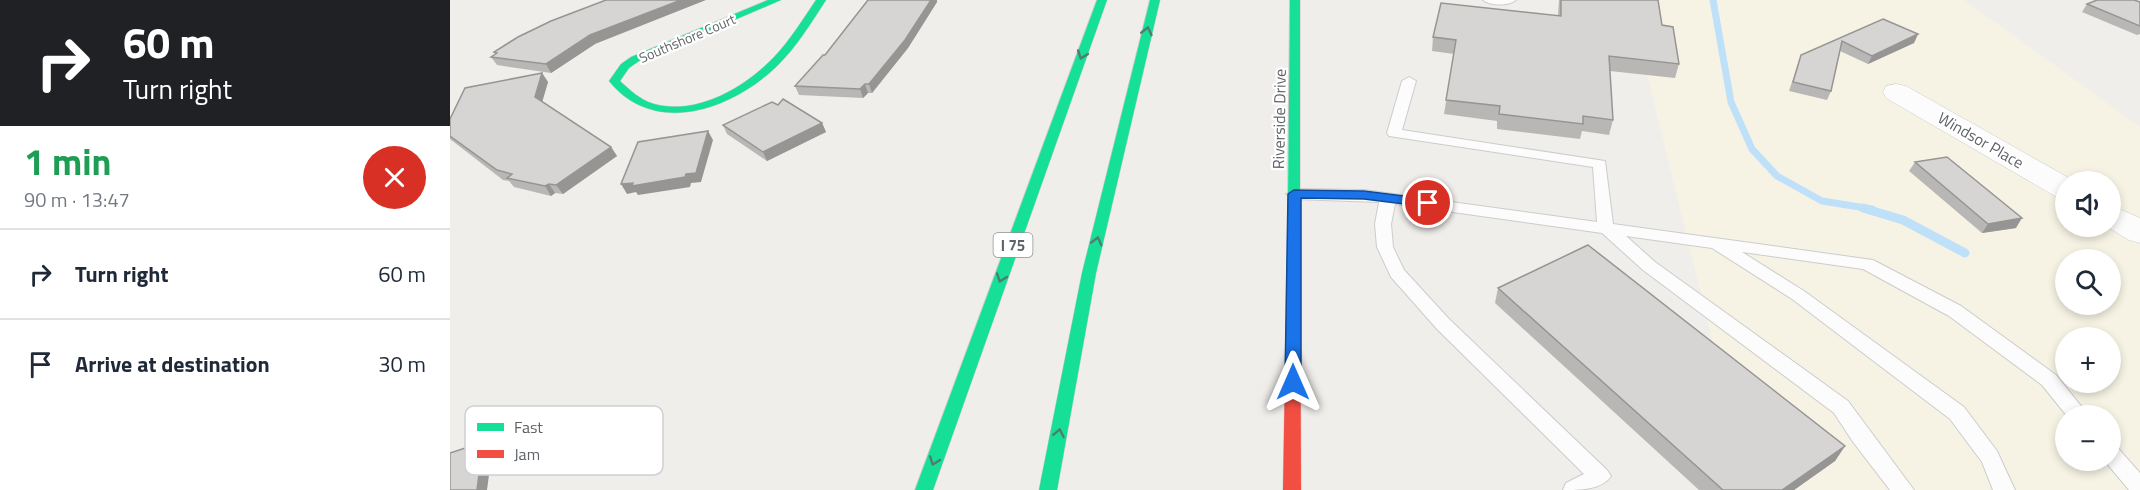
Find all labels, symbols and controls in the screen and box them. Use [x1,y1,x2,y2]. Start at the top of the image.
street label: Southshore Court [635,8,739,68]
text: 60 m [123,10,215,74]
icon: right [24,24,102,102]
one-way arrow [1140,26,1153,36]
one-way arrow [1077,49,1089,60]
text: Turn right [123,68,232,109]
street label: Riverside Drive [1266,69,1292,169]
street label: Windsor Place [1933,106,2029,174]
text: 1 min [24,134,111,189]
button: close [363,146,426,209]
map controls [2055,171,2121,471]
button: sound [2055,171,2121,237]
pin [1402,177,1453,228]
text: 90 m · 13:47 [24,184,130,215]
icon: arrive [1411,186,1444,219]
road number: I 75 [994,233,1032,257]
one-way arrow [1089,236,1102,246]
button: search [2055,249,2121,315]
text: Turn right [75,257,169,291]
text: 60 m [378,257,426,291]
icon: right [24,258,57,291]
one-way arrow [996,272,1008,283]
button: + [2055,327,2121,393]
text: Arrive at destination [75,347,270,381]
text: 30 m [378,347,426,381]
icon: arrive [24,348,57,381]
position arrow [1261,350,1325,414]
button: − [2055,405,2121,471]
legend [465,406,663,475]
text: Fast [514,415,543,439]
one-way arrow [1052,428,1065,438]
text: Jam [514,442,540,466]
one-way arrow [929,455,942,466]

